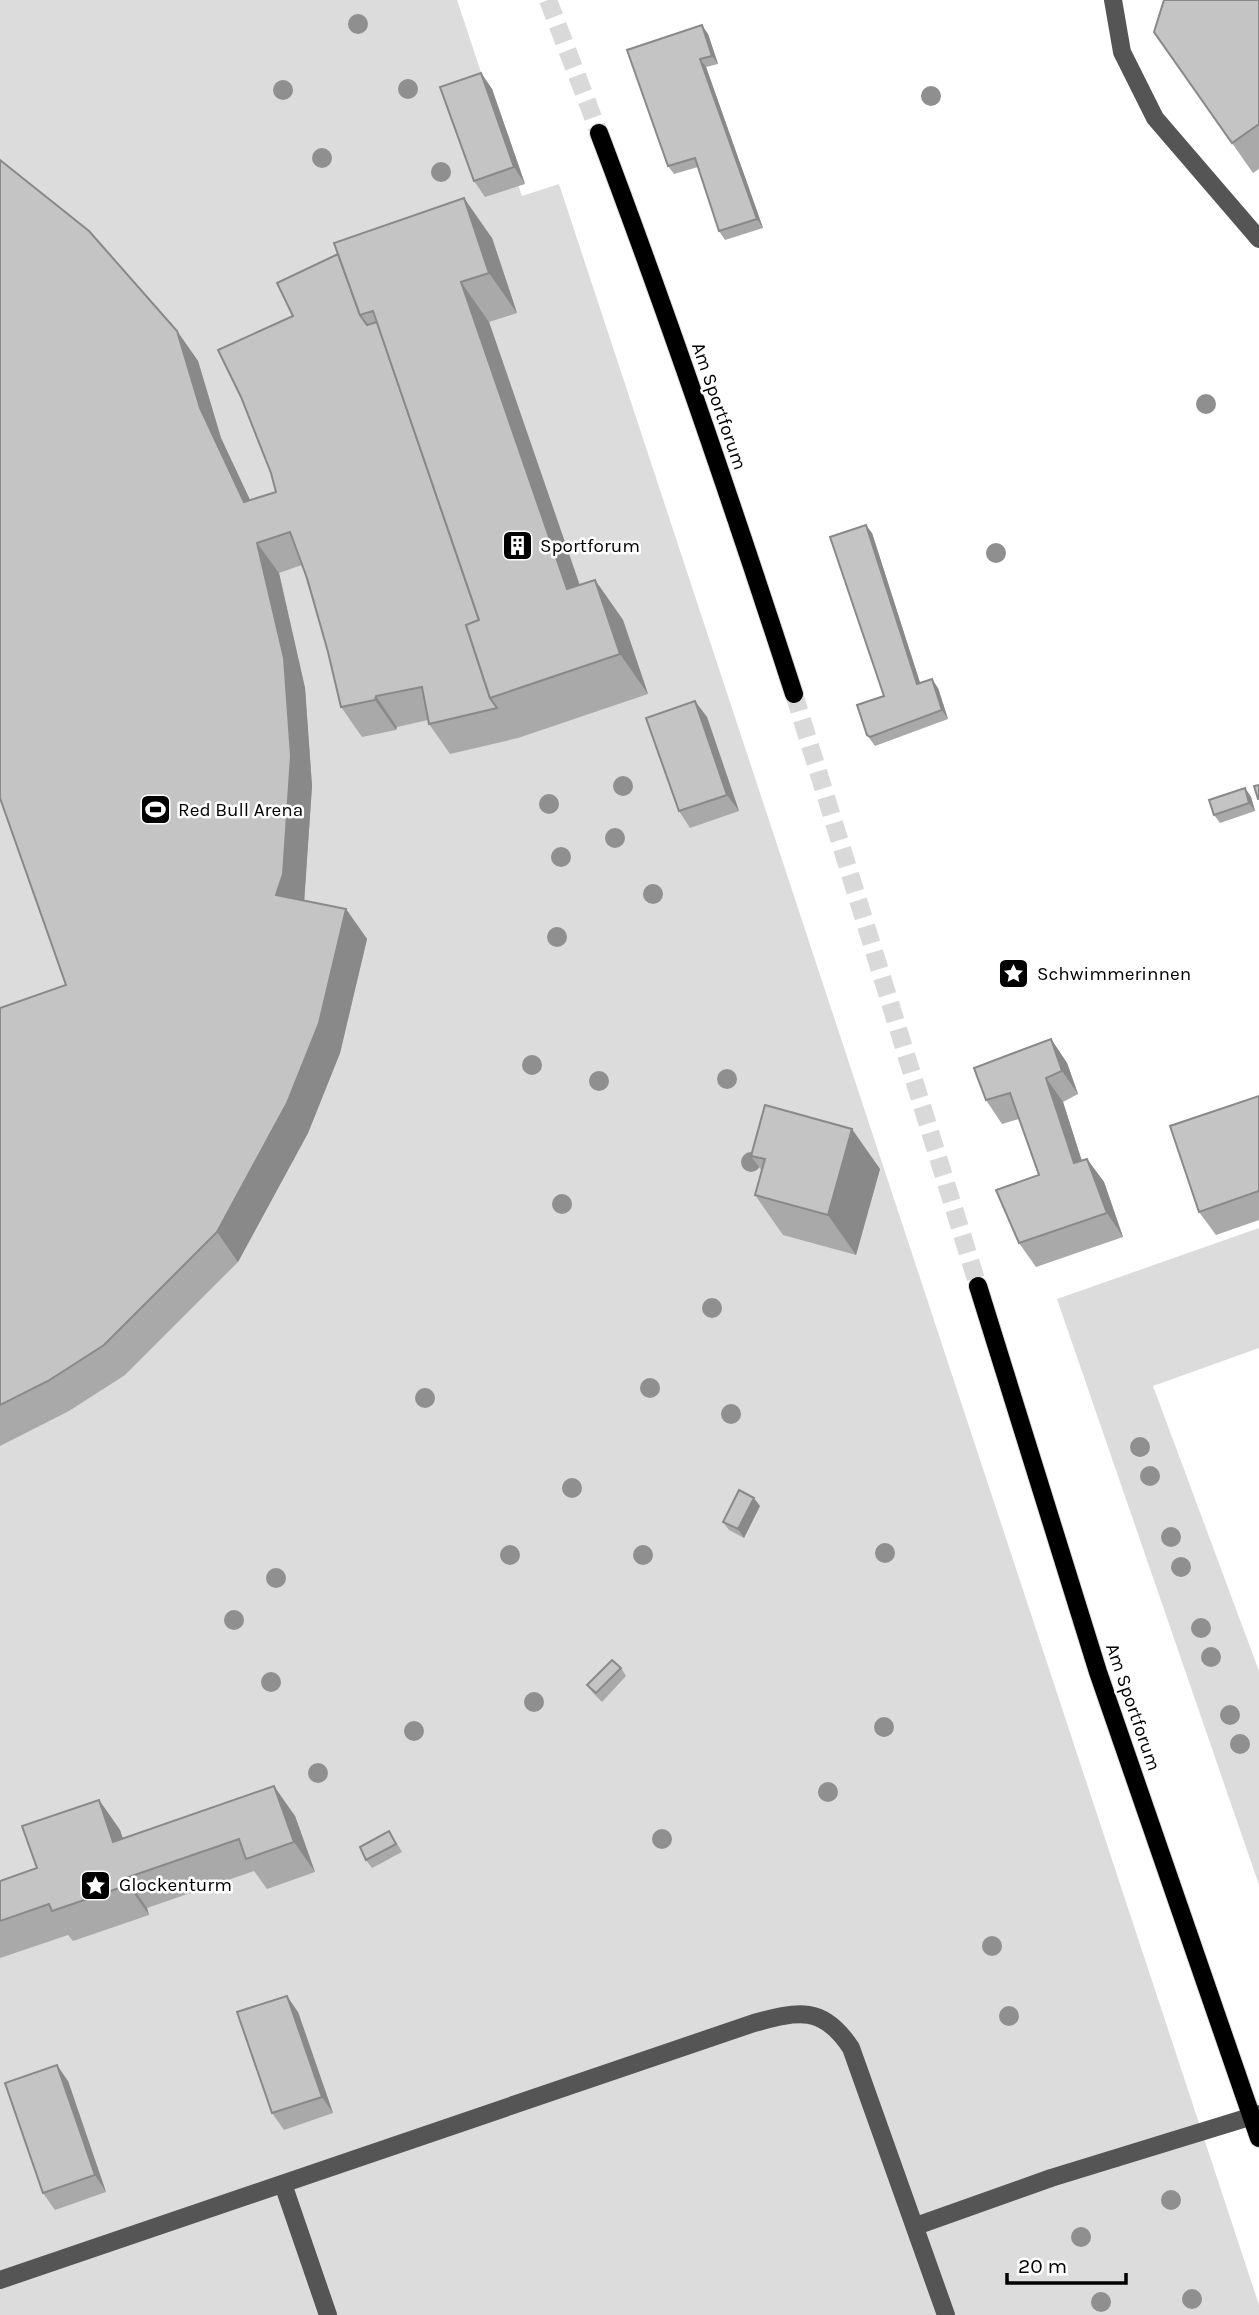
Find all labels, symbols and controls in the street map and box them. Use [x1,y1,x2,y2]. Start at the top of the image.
street label: Am Sportforum [687,339,751,473]
building icon: Sportforum [500,529,534,563]
place label: Sportforum [540,535,640,557]
sports icon: Red Bull Arena [138,793,172,827]
place label: Red Bull Arena [178,799,303,821]
place icon: Schwimmerinnen [997,957,1031,991]
place label: Schwimmerinnen [1037,963,1191,985]
street label: Am Sportforum [1101,1640,1165,1774]
place icon: Glockenturm [79,1868,113,1902]
place label: Glockenturm [119,1874,232,1896]
scale bar [1007,2242,1126,2286]
text: 20 m [1018,2254,1067,2278]

